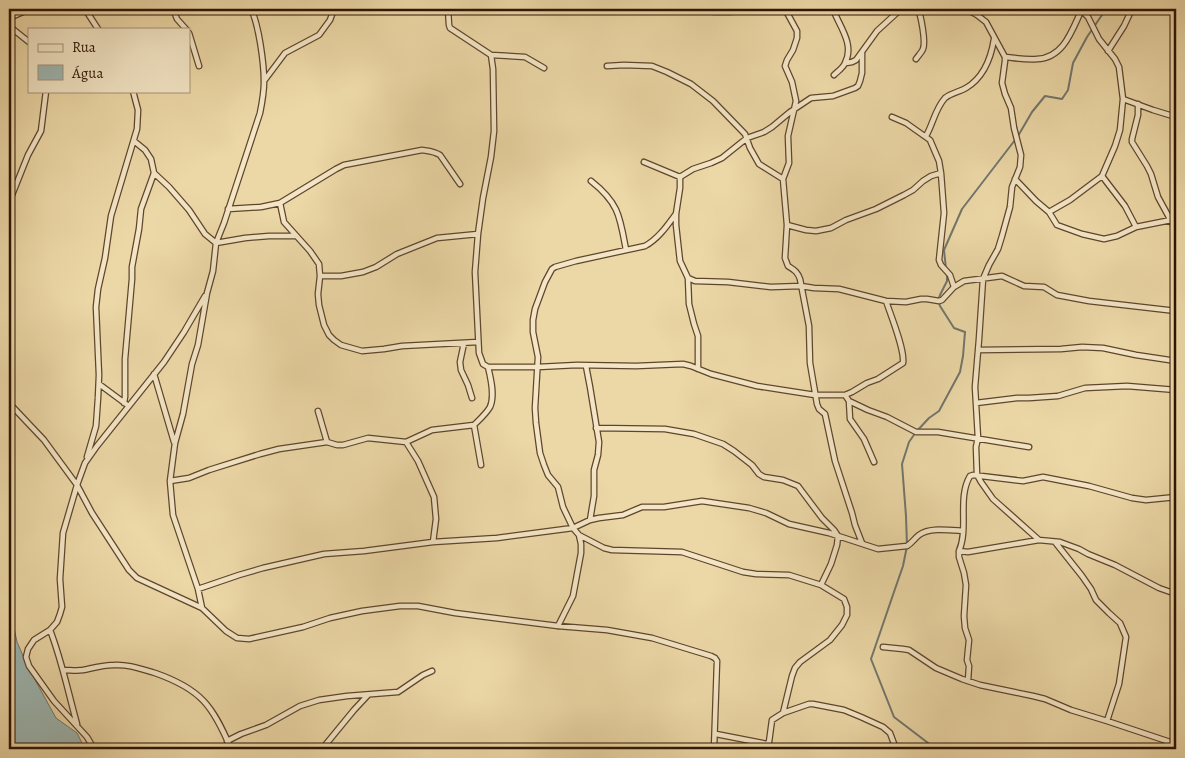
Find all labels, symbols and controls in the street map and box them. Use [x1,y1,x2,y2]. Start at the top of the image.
legend [28,28,190,92]
text: Rua [72,37,96,57]
text: Água [71,63,103,83]

